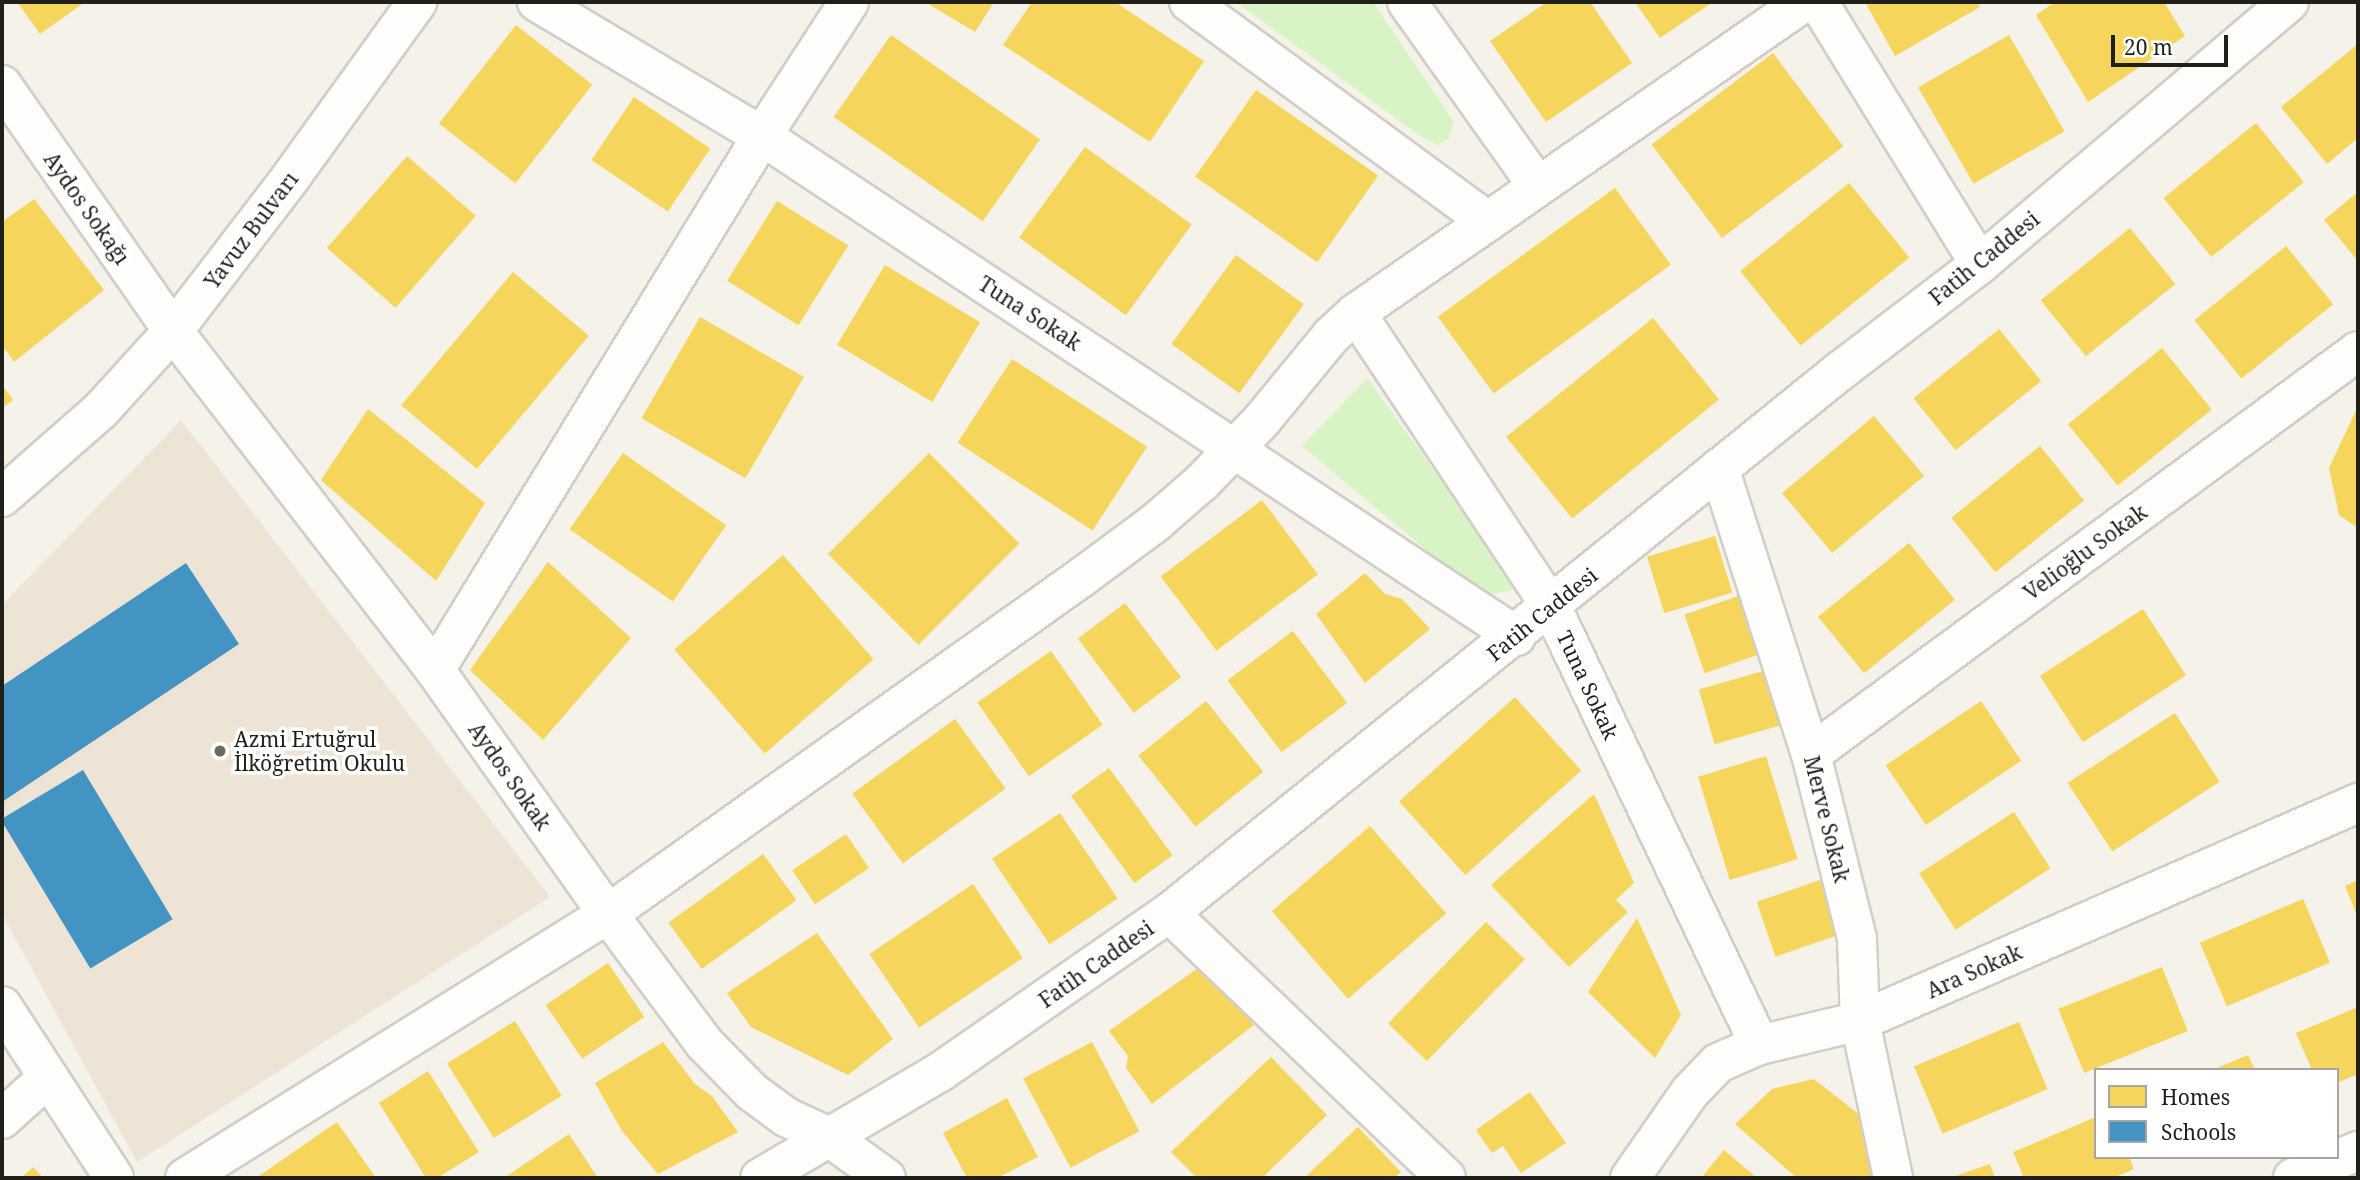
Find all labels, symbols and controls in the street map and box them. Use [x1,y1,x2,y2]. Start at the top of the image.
scale bar [2115,21,2232,65]
text: 20 m [2124,33,2173,61]
street label: Aydos Sokağı [39,147,135,269]
street label: Yavuz Bulvarı [199,167,303,293]
street label: Fatih Caddesi [1924,206,2044,310]
street label: Tuna Sokak [974,271,1086,355]
street label: Velioğlu Sokak [2019,499,2151,605]
street label: Fatih Caddesi [1482,562,1602,666]
street label: Tuna Sokak [1552,627,1624,743]
street label: Aydos Sokak [464,717,556,835]
place label: Azmi Ertuğrul İlköğretim Okulu [234,726,405,776]
marker: Azmi Ertuğrul İlköğretim Okulu [212,743,228,759]
street label: Merve Sokak [1799,753,1855,885]
street label: Fatih Caddesi [1034,915,1158,1013]
street label: Ara Sokak [1923,939,2025,1003]
legend [2094,1068,2339,1159]
text: Homes [2161,1083,2230,1111]
text: Schools [2161,1118,2236,1146]

